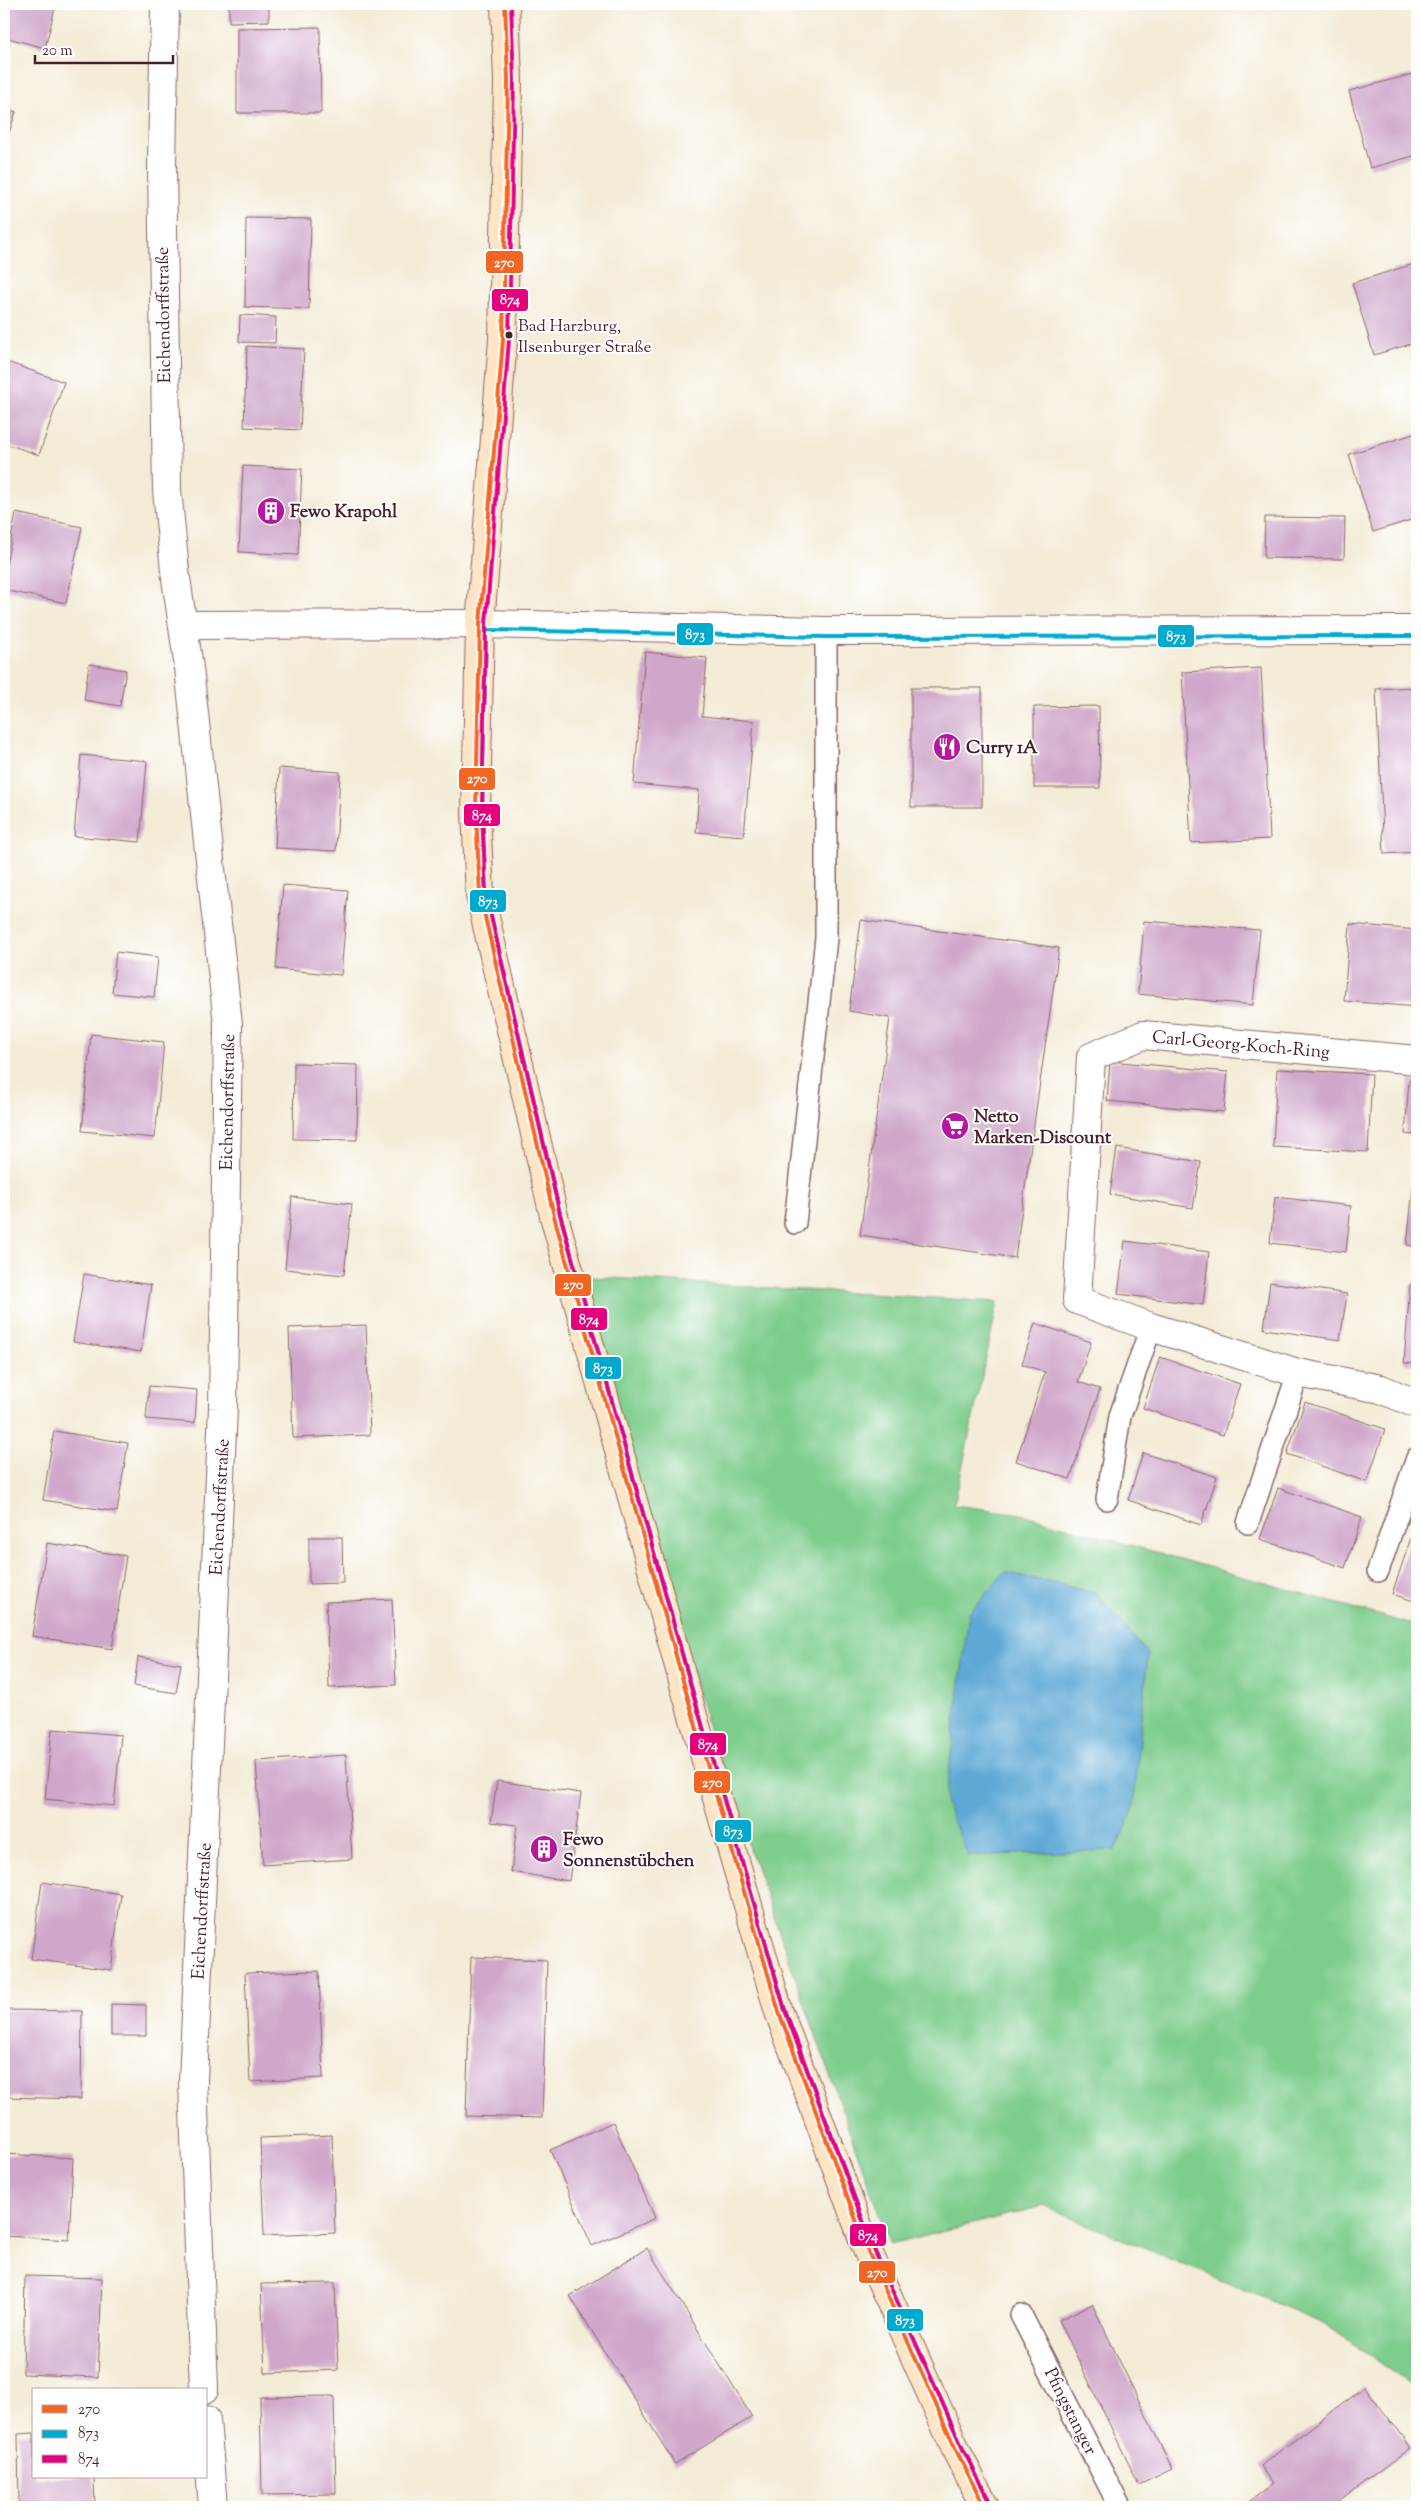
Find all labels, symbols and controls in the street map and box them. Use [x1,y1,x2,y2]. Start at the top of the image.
scale bar [35,32,172,64]
text: 20 m [42,41,73,62]
street label: Eichendorffstraße [151,246,179,384]
line badge: 270 [485,250,524,274]
text: 270 [494,254,515,274]
line badge: 874 [491,288,529,312]
text: 874 [500,291,520,311]
place label: Bad Harzburg, Ilsenburger Straße [518,315,652,360]
marker: Bad Harzburg, Ilsenburger Straße [504,330,514,340]
building icon: Fewo Krapohl [256,496,286,526]
place label: Fewo Krapohl [290,500,398,526]
line badge: 873 [676,622,714,646]
line badge: 873 [1157,624,1195,648]
text: 873 [685,626,705,646]
text: 873 [1166,628,1186,648]
restaurant icon: Curry 1A [932,732,962,762]
place label: Curry 1A [966,736,1038,762]
line badge: 270 [458,767,496,791]
text: 270 [467,770,488,790]
line badge: 874 [463,803,501,827]
text: 874 [472,807,492,827]
line badge: 873 [469,889,507,913]
text: 873 [478,893,498,913]
street label: Carl-Georg-Koch-Ring [1151,1025,1331,1067]
street label: Eichendorffstraße [215,1033,243,1171]
place label: Netto Marken-Discount [974,1105,1112,1152]
supermarket icon: Netto Marken-Discount [940,1111,970,1141]
line badge: 270 [554,1273,592,1297]
text: 270 [563,1276,584,1296]
line badge: 874 [570,1307,608,1331]
text: 874 [579,1311,599,1331]
line badge: 873 [584,1356,622,1380]
text: 873 [593,1360,613,1380]
street label: Eichendorffstraße [204,1438,238,1576]
line badge: 874 [689,1732,727,1756]
text: 874 [698,1736,718,1756]
line badge: 270 [693,1770,731,1794]
text: 270 [702,1774,723,1794]
line badge: 873 [714,1819,752,1843]
text: 873 [723,1823,743,1843]
place label: Fewo Sonnenstübchen [563,1828,695,1875]
building icon: Fewo Sonnenstübchen [529,1834,559,1864]
street label: Eichendorffstraße [186,1842,220,1980]
line badge: 874 [849,2223,887,2247]
text: 874 [858,2227,878,2247]
line badge: 270 [858,2260,896,2284]
text: 270 [867,2264,888,2284]
line badge: 873 [886,2308,924,2332]
text: 873 [895,2312,915,2332]
street label: Pfingstanger [1036,2364,1102,2460]
legend [32,2388,208,2478]
text: 270 [78,2400,100,2421]
text: 873 [78,2424,99,2445]
text: 874 [78,2450,100,2471]

